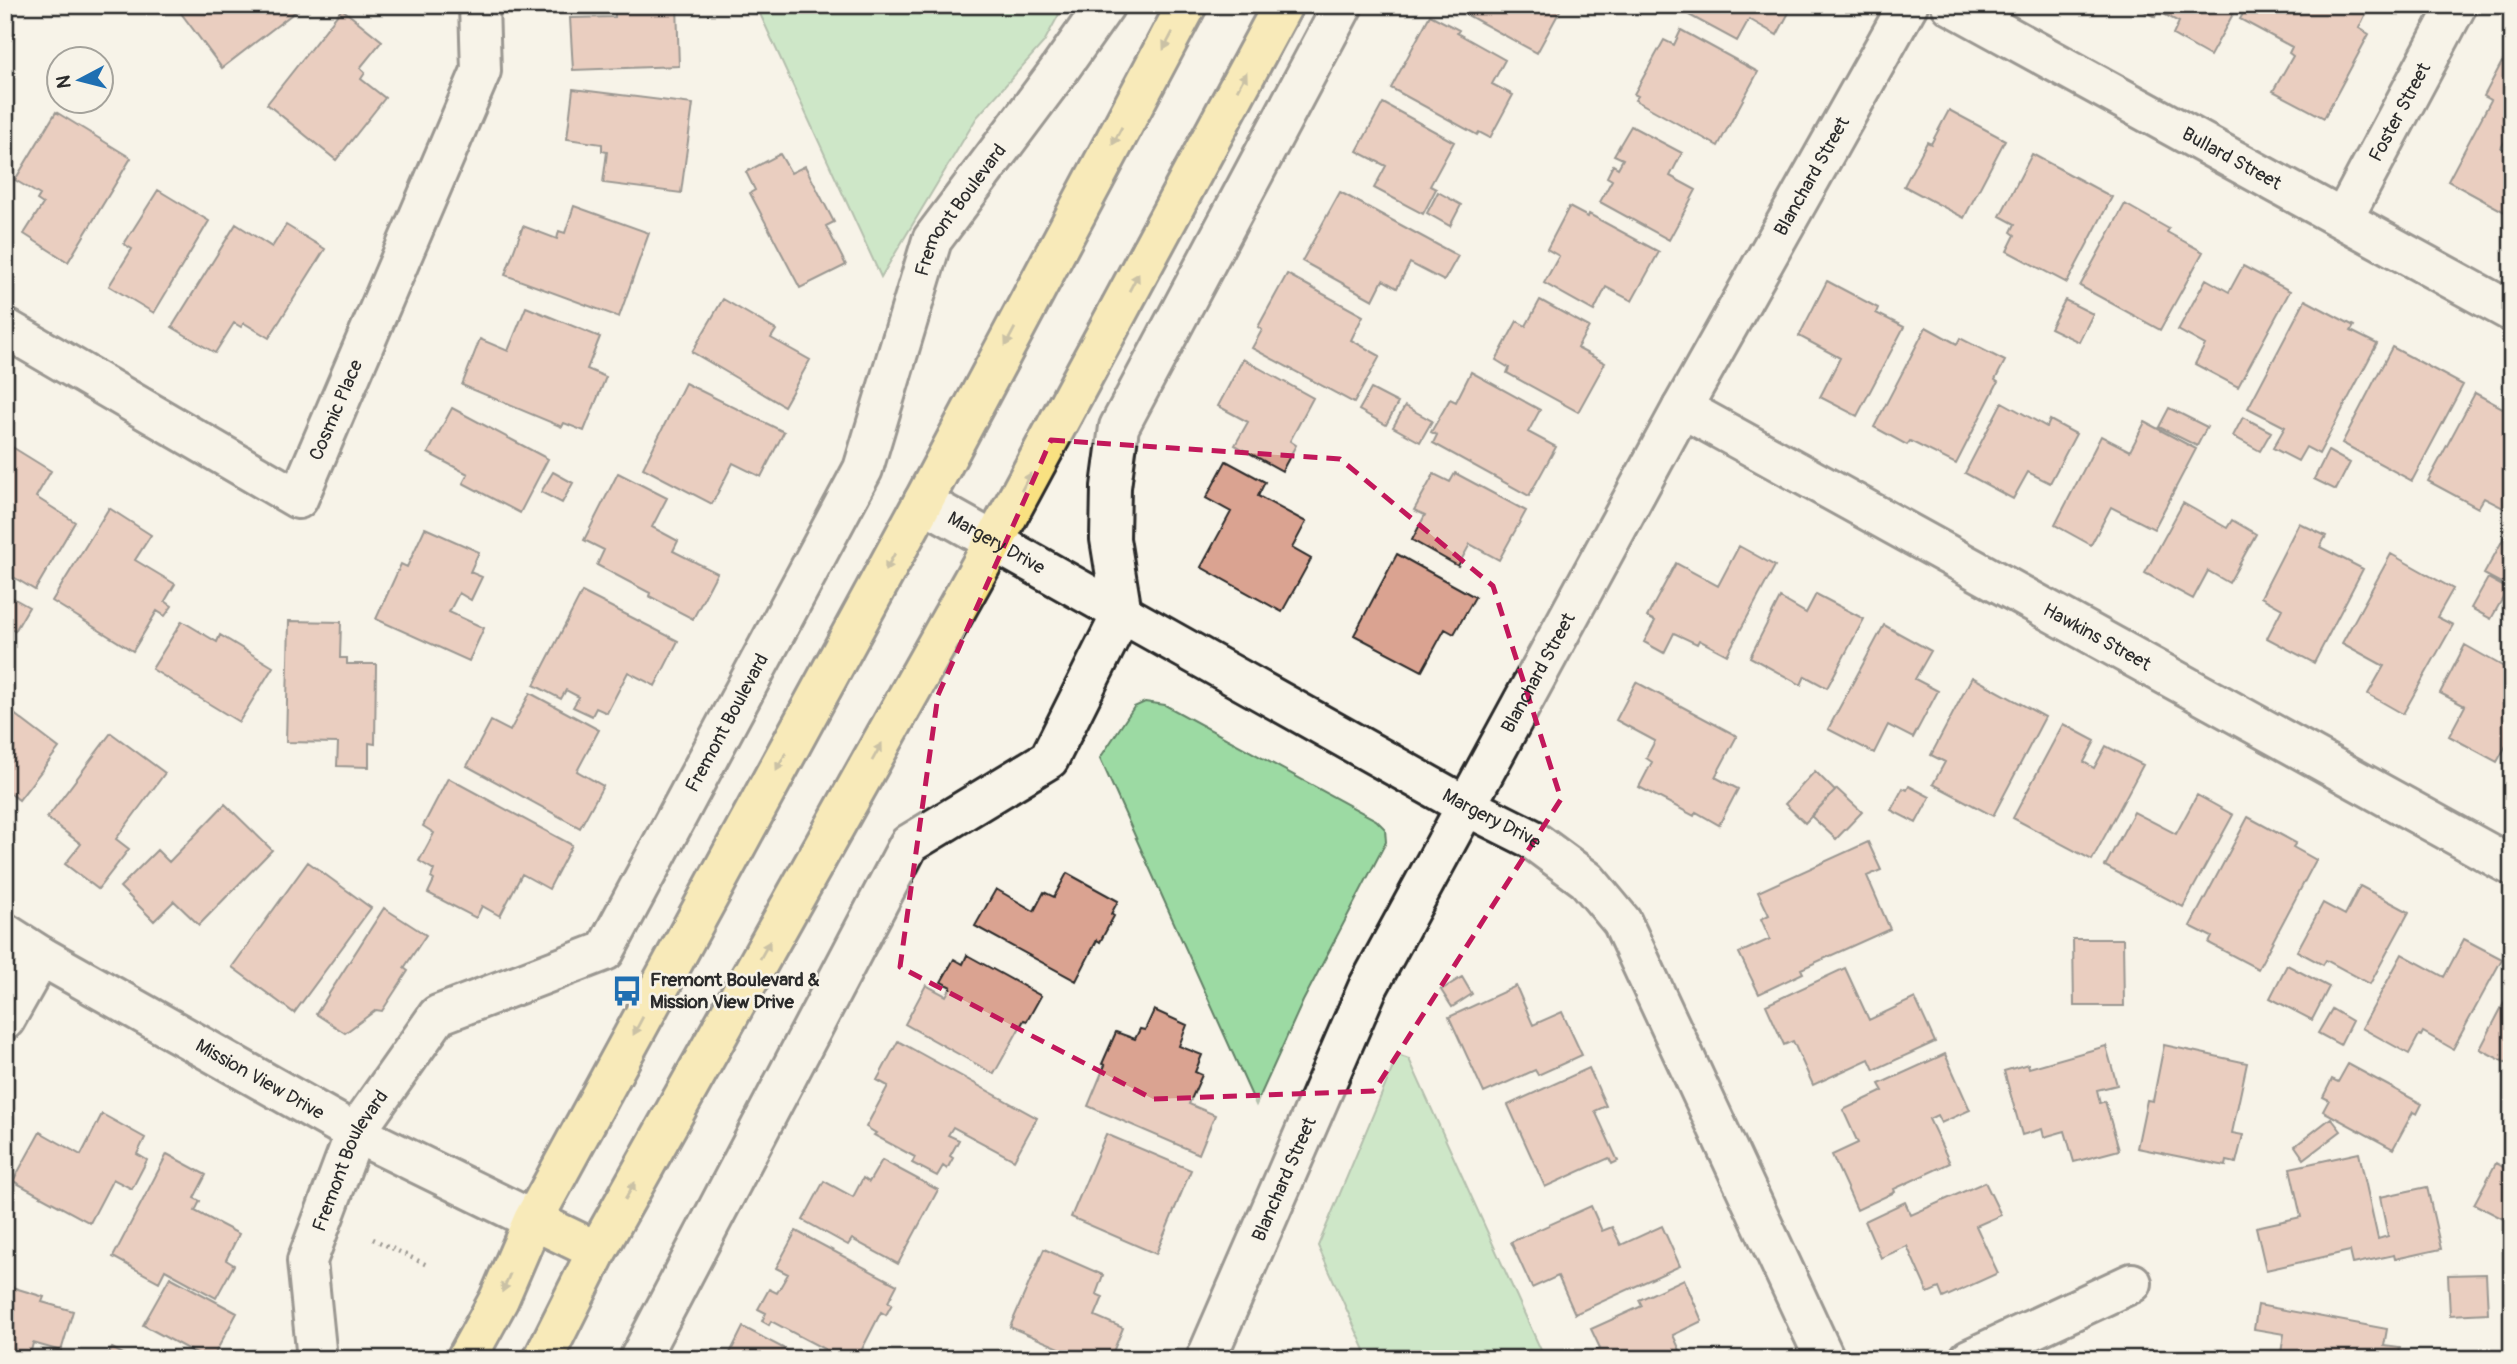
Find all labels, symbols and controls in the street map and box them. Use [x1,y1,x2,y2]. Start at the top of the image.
one-way arrow [1162,31,1174,50]
north arrow [46,46,116,116]
street label: Foster Street [2364,58,2436,166]
one-way arrow [1236,72,1248,91]
text: N [51,74,77,90]
street label: Blanchard Street [1769,112,1855,240]
street label: Bullard Street [2178,122,2286,196]
one-way arrow [1111,126,1123,146]
street label: Fremont Boulevard [910,139,1012,279]
one-way arrow [1128,272,1140,292]
one-way arrow [1005,327,1016,347]
street label: Cosmic Place [304,355,368,464]
one-way arrow [1021,472,1032,492]
street label: Margery Drive [943,506,1050,580]
one-way arrow [884,552,896,572]
street label: Hawkins Street [2039,598,2155,677]
street label: Blanchard Street [1496,608,1581,737]
street label: Fremont Boulevard [680,649,774,796]
one-way arrow [871,742,883,762]
one-way arrow [775,752,787,771]
street label: Margery Drive [1438,783,1547,855]
one-way arrow [759,941,771,960]
place label: Fremont Boulevard & Mission View Drive [650,968,820,1014]
bus stop icon: Fremont Boulevard & Mission View Drive [610,974,644,1008]
one-way arrow [632,1017,644,1036]
street label: Mission View Drive [191,1034,329,1126]
street label: Fremont Boulevard [307,1085,393,1235]
street label: Blanchard Street [1247,1113,1322,1245]
one-way arrow [624,1182,636,1201]
one-way arrow [500,1273,512,1293]

